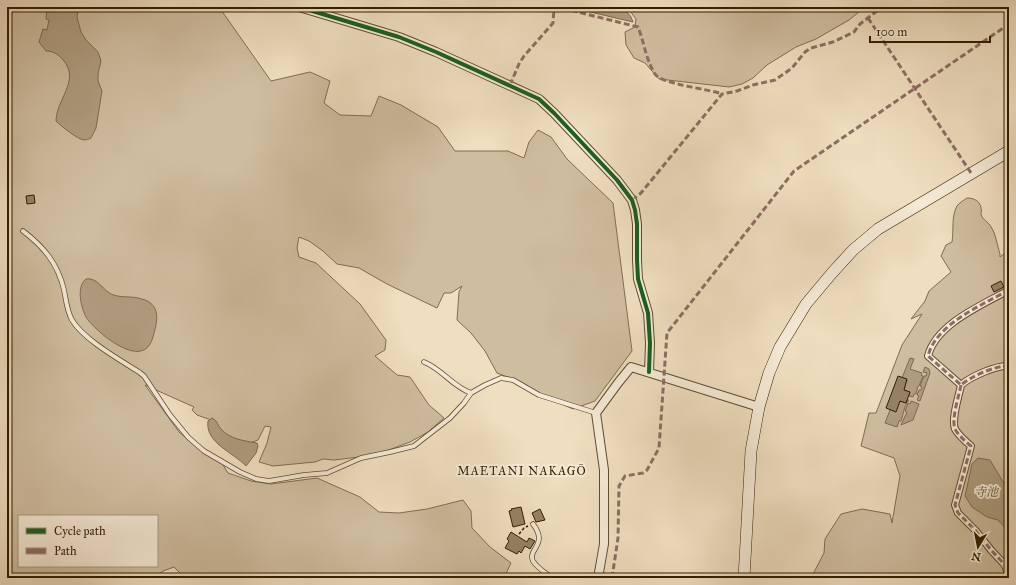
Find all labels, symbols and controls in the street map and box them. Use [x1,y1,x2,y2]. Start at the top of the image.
scale bar [870,18,990,44]
text: 100 m [876,25,907,39]
district label: MAETANI NAKAGŌ [457,464,587,478]
water label: 寺池 [974,485,1000,499]
legend [18,515,158,567]
text: Cycle path [54,524,106,538]
north arrow [958,527,998,567]
text: Path [54,544,77,558]
text: N [970,549,982,564]

